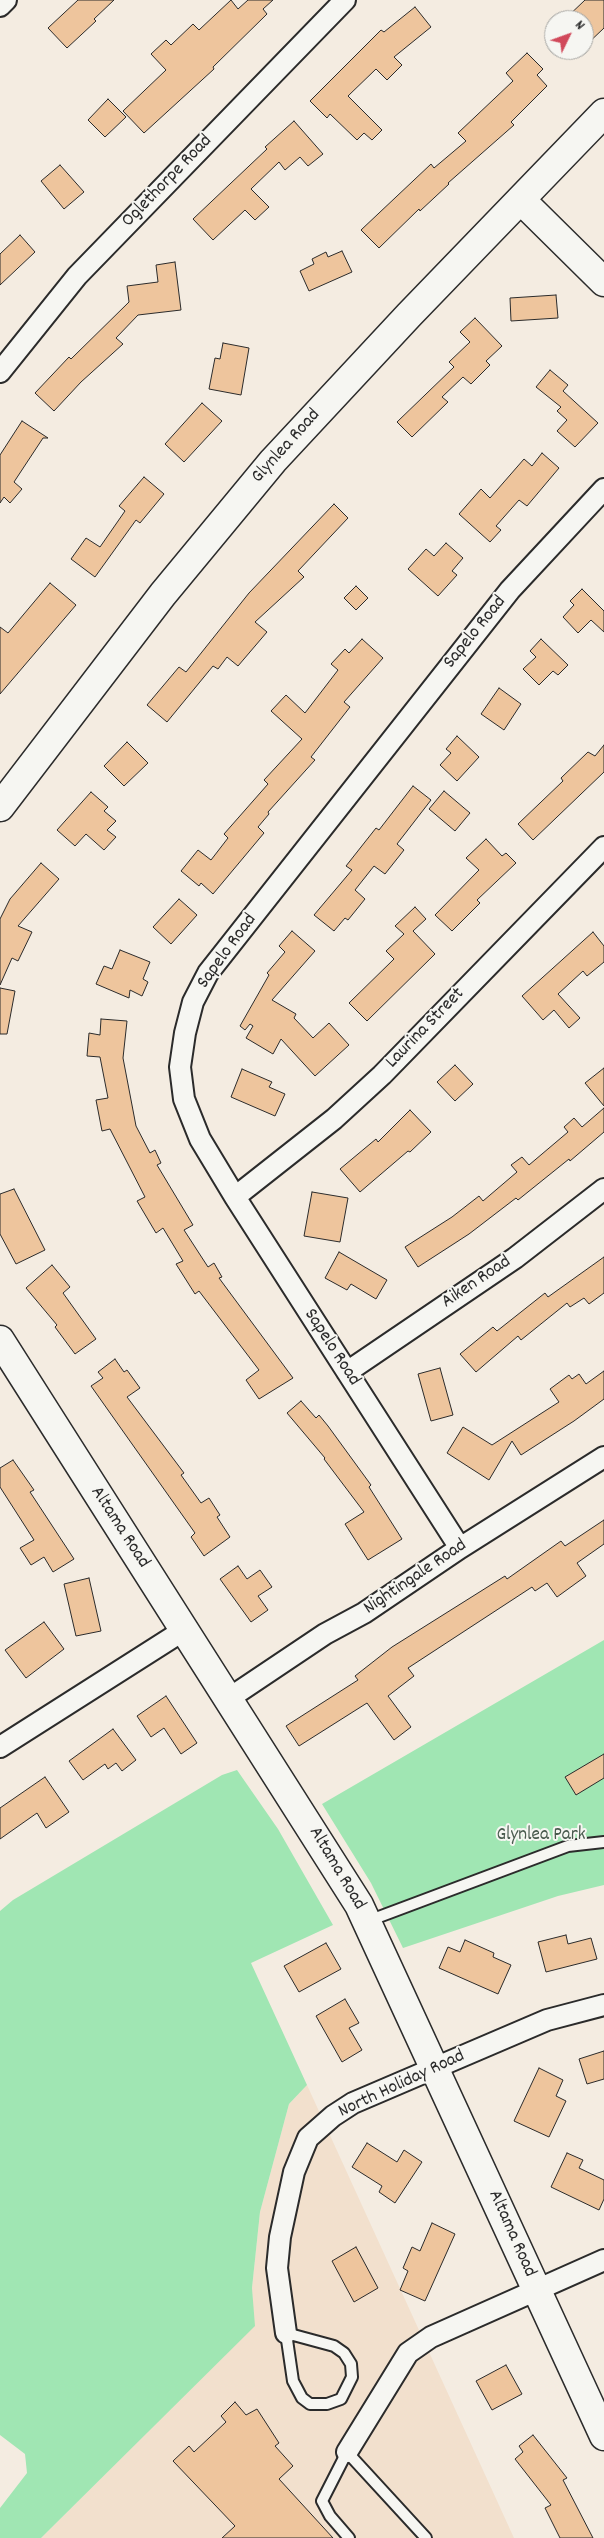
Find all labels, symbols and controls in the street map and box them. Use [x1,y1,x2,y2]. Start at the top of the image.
north arrow [544,10,594,60]
text: N [570,16,589,35]
street label: Oglethorpe Road [118,131,218,233]
street label: Glynlea Road [248,405,326,489]
street label: Sapelo Road [440,592,512,674]
street label: Sapelo Road [193,910,263,994]
street label: Laurina Street [382,984,470,1074]
street label: Aiken Road [438,1252,516,1314]
street label: Sapelo Road [298,1305,364,1391]
street label: Altama Road [84,1483,154,1573]
street label: Nightingale Road [360,1535,472,1621]
street label: Altama Road [302,1823,370,1915]
park label: Glynlea Park [496,1825,586,1847]
street label: North Holiday Road [335,2046,469,2124]
street label: Altama Road [482,2187,540,2281]

